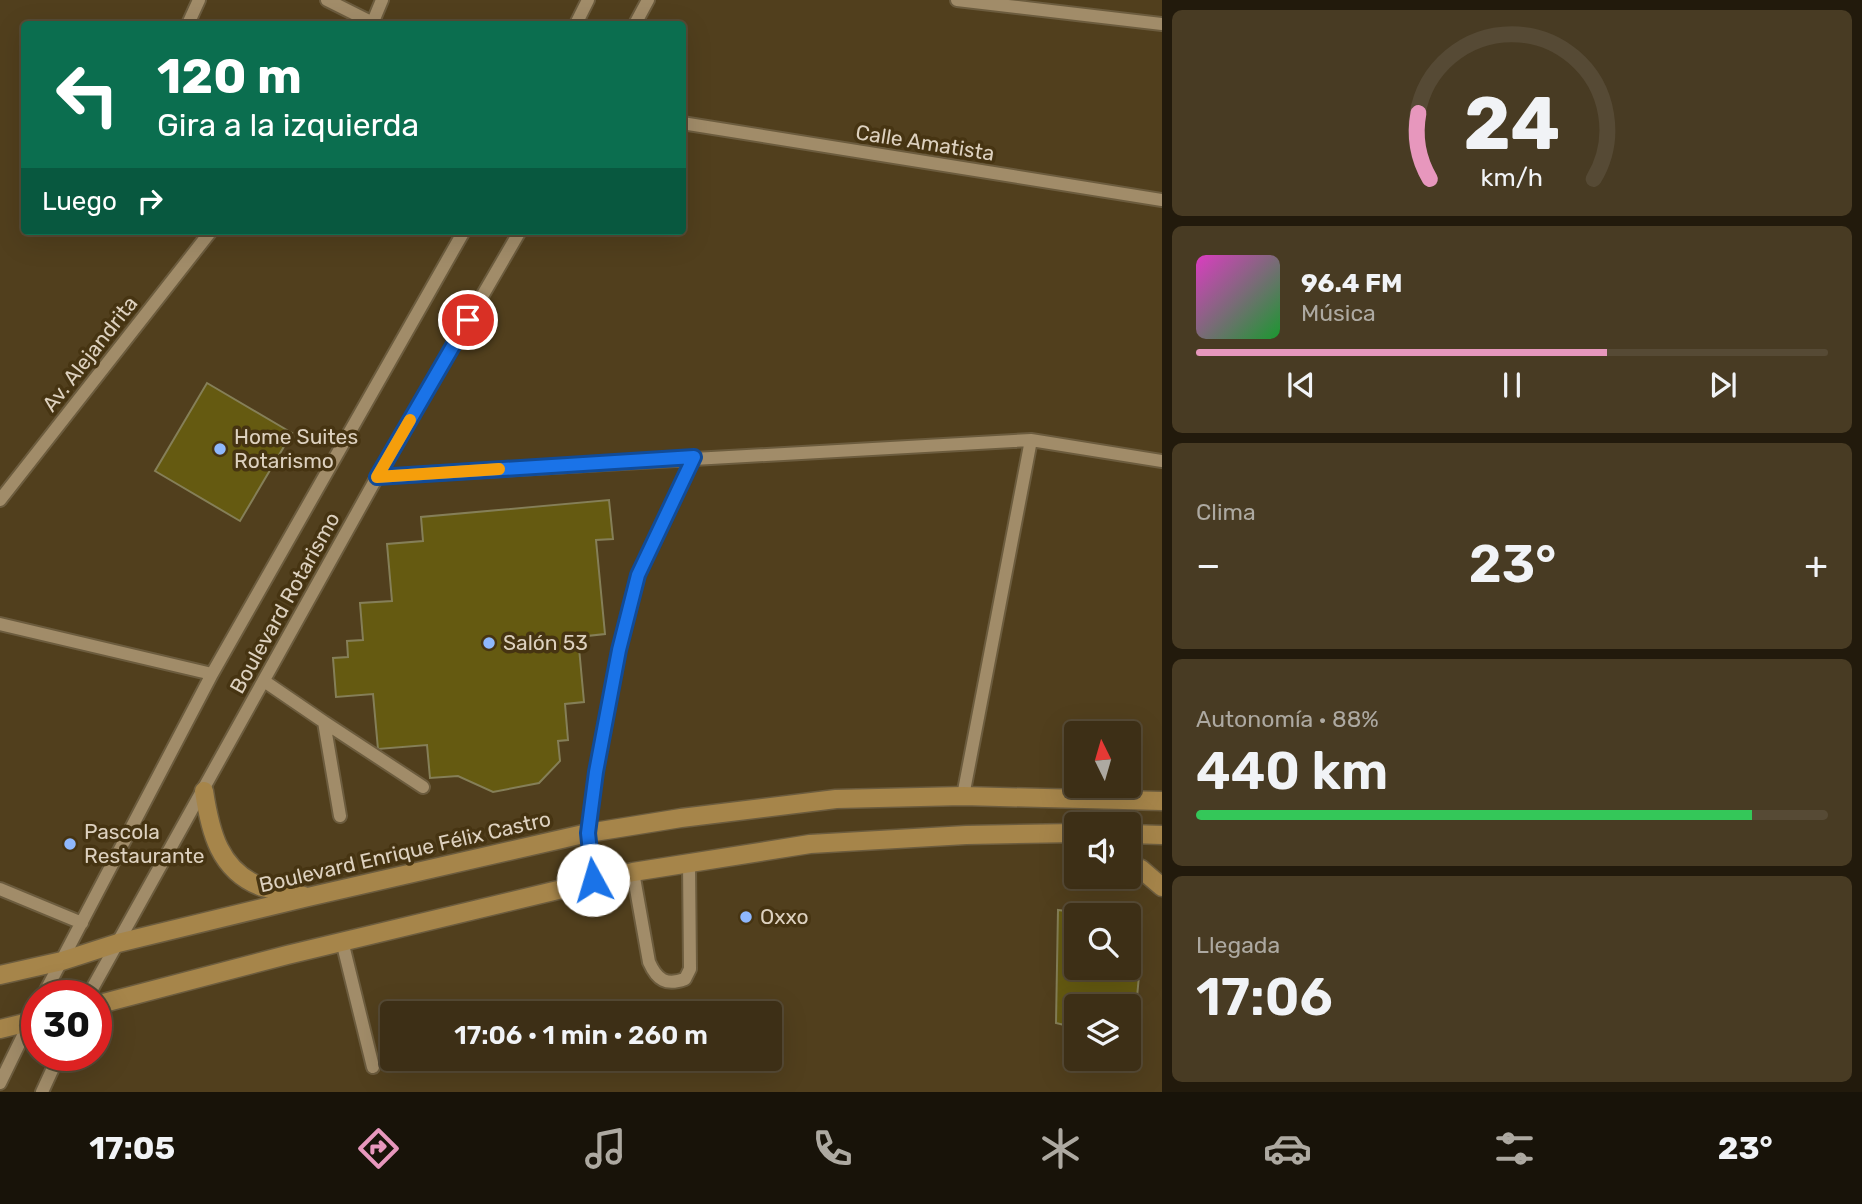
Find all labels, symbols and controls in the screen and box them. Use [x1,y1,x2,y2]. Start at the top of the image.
text: 120 m [157,47,302,105]
icon: left [42,49,133,140]
text: 24 [1464,82,1560,168]
text: Gira a la izquierda [157,106,419,144]
street label: Calle Amatista [854,119,996,166]
text: km/h [1481,163,1543,192]
icon: right [131,182,169,220]
text: Luego [42,186,117,217]
text: 96.4 FM [1301,268,1403,299]
pin [438,290,498,350]
street label: Av. Alejandrita [37,291,142,416]
text: Música [1301,299,1376,327]
icon: arrive [449,301,487,339]
icon: previous [1282,366,1320,404]
icon: pause [1493,366,1531,404]
icon: next [1704,366,1742,404]
place label: Home Suites Rotarismo [234,424,358,473]
marker: Home Suites Rotarismo [212,441,228,457]
text: Clima [1196,498,1256,526]
street label: Boulevard Rotarismo [224,508,345,698]
text: 23° [1469,533,1556,595]
text: − [1196,542,1221,588]
text: + [1804,542,1828,588]
place label: Salón 53 [503,630,588,655]
marker: Salón 53 [481,635,497,651]
text: Autonomía · 88% [1196,705,1379,733]
north arrow [1064,721,1141,798]
map controls [1064,721,1141,1071]
text: 440 km [1196,740,1388,802]
street label: Boulevard Enrique Félix Castro [257,806,553,897]
button: sound [1064,812,1141,889]
place label: Pascola Restaurante [84,819,204,868]
marker: Pascola Restaurante [62,836,78,852]
position arrow [556,843,630,917]
button: search [1064,903,1141,980]
place label: Oxxo [760,904,809,929]
marker: Oxxo [738,909,754,925]
text: Llegada [1196,931,1280,959]
text: 17:06 [1196,966,1333,1028]
speed limit sign: 30 [21,980,112,1071]
button: layers [1064,994,1141,1071]
text: 17:06 · 1 min · 260 m [454,1020,708,1051]
icon: directions [354,1124,403,1173]
icon: music [581,1124,630,1173]
icon: phone [808,1124,857,1173]
icon: climate [1036,1124,1085,1173]
icon: car [1263,1124,1312,1173]
icon: filters [1490,1124,1539,1173]
text: 17:05 [89,1129,175,1167]
text: 23° [1718,1129,1773,1167]

